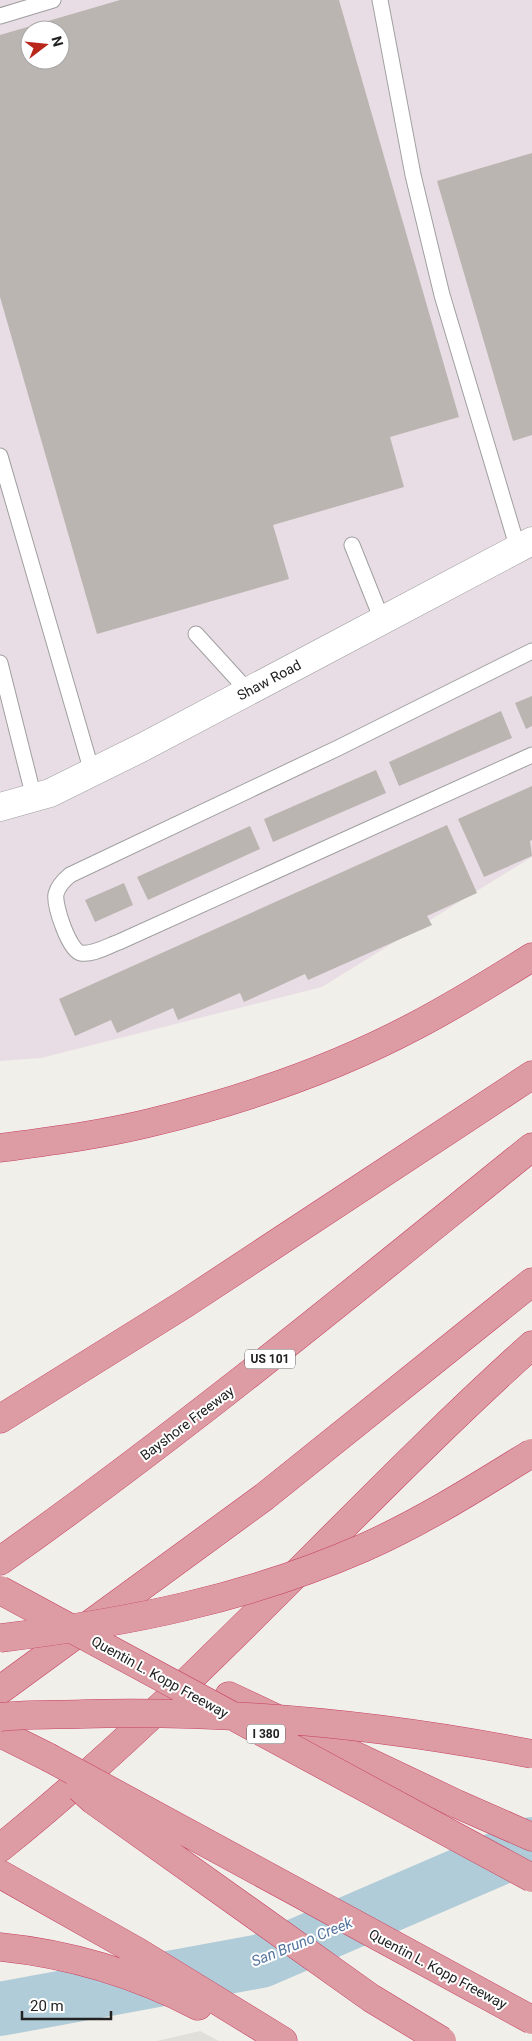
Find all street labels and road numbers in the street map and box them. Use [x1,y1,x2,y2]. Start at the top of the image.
street label: Shaw Road [234,657,304,703]
road number: US 101 [245,1350,295,1368]
street label: Bayshore Freeway [137,1382,237,1463]
street label: Quentin L. Kopp Freeway [89,1633,231,1721]
road number: I 380 [247,1725,285,1744]
street label: Quentin L. Kopp Freeway [366,1926,510,2012]

